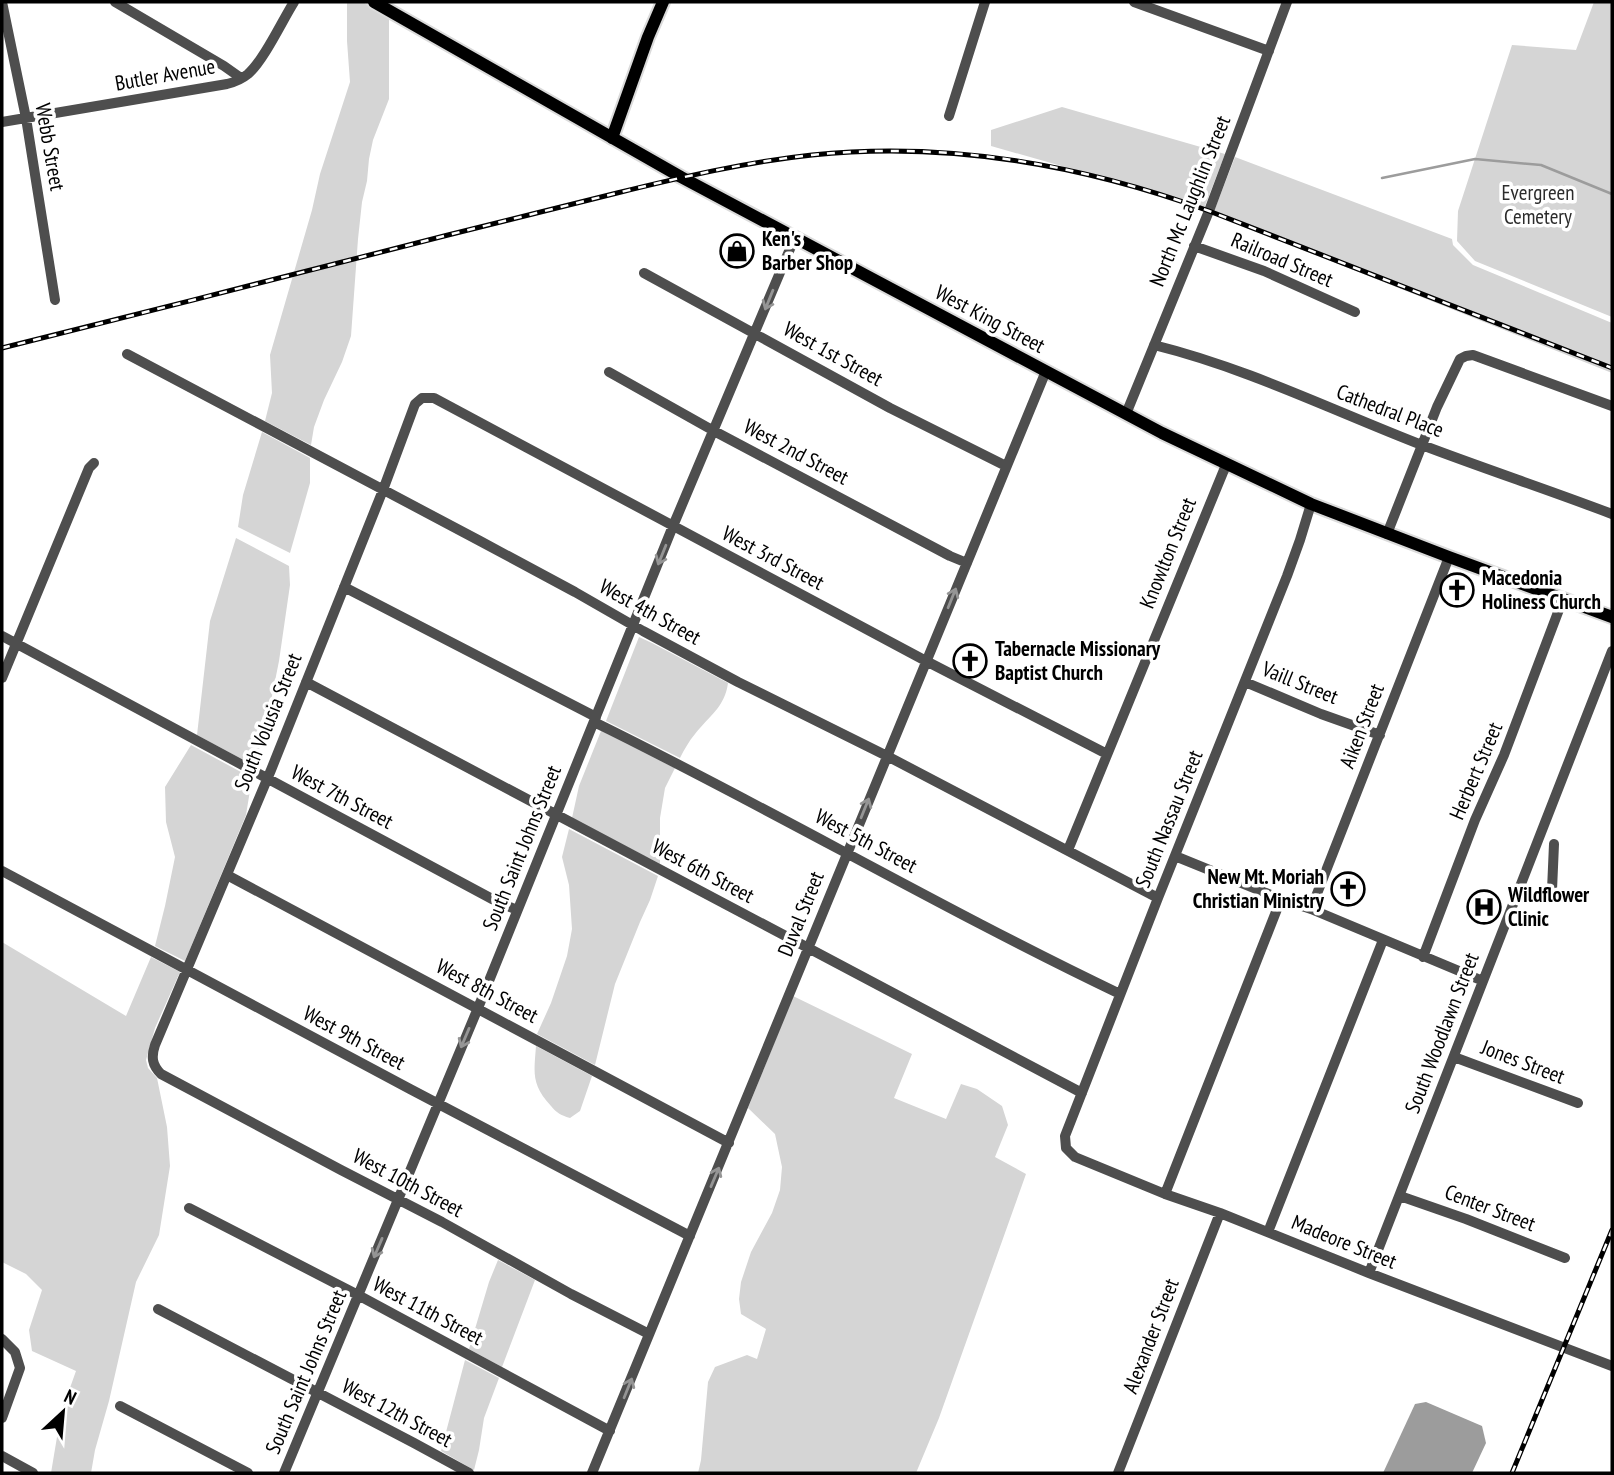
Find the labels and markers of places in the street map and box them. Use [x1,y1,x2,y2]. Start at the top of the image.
place label: Ken's Barber Shop [762,225,853,276]
shop icon: Ken's Barber Shop [718,232,756,270]
place label: Macedonia Holiness Church [1482,564,1601,615]
church icon: Macedonia Holiness Church [1438,571,1476,609]
place label: Tabernacle Missionary Baptist Church [995,635,1161,686]
church icon: Tabernacle Missionary Baptist Church [951,642,989,680]
place label: New Mt. Moriah Christian Ministry [1193,863,1325,914]
church icon: New Mt. Moriah Christian Ministry [1329,870,1367,908]
place label: Wildflower Clinic [1507,881,1590,932]
hospital icon: Wildflower Clinic [1465,888,1503,926]

